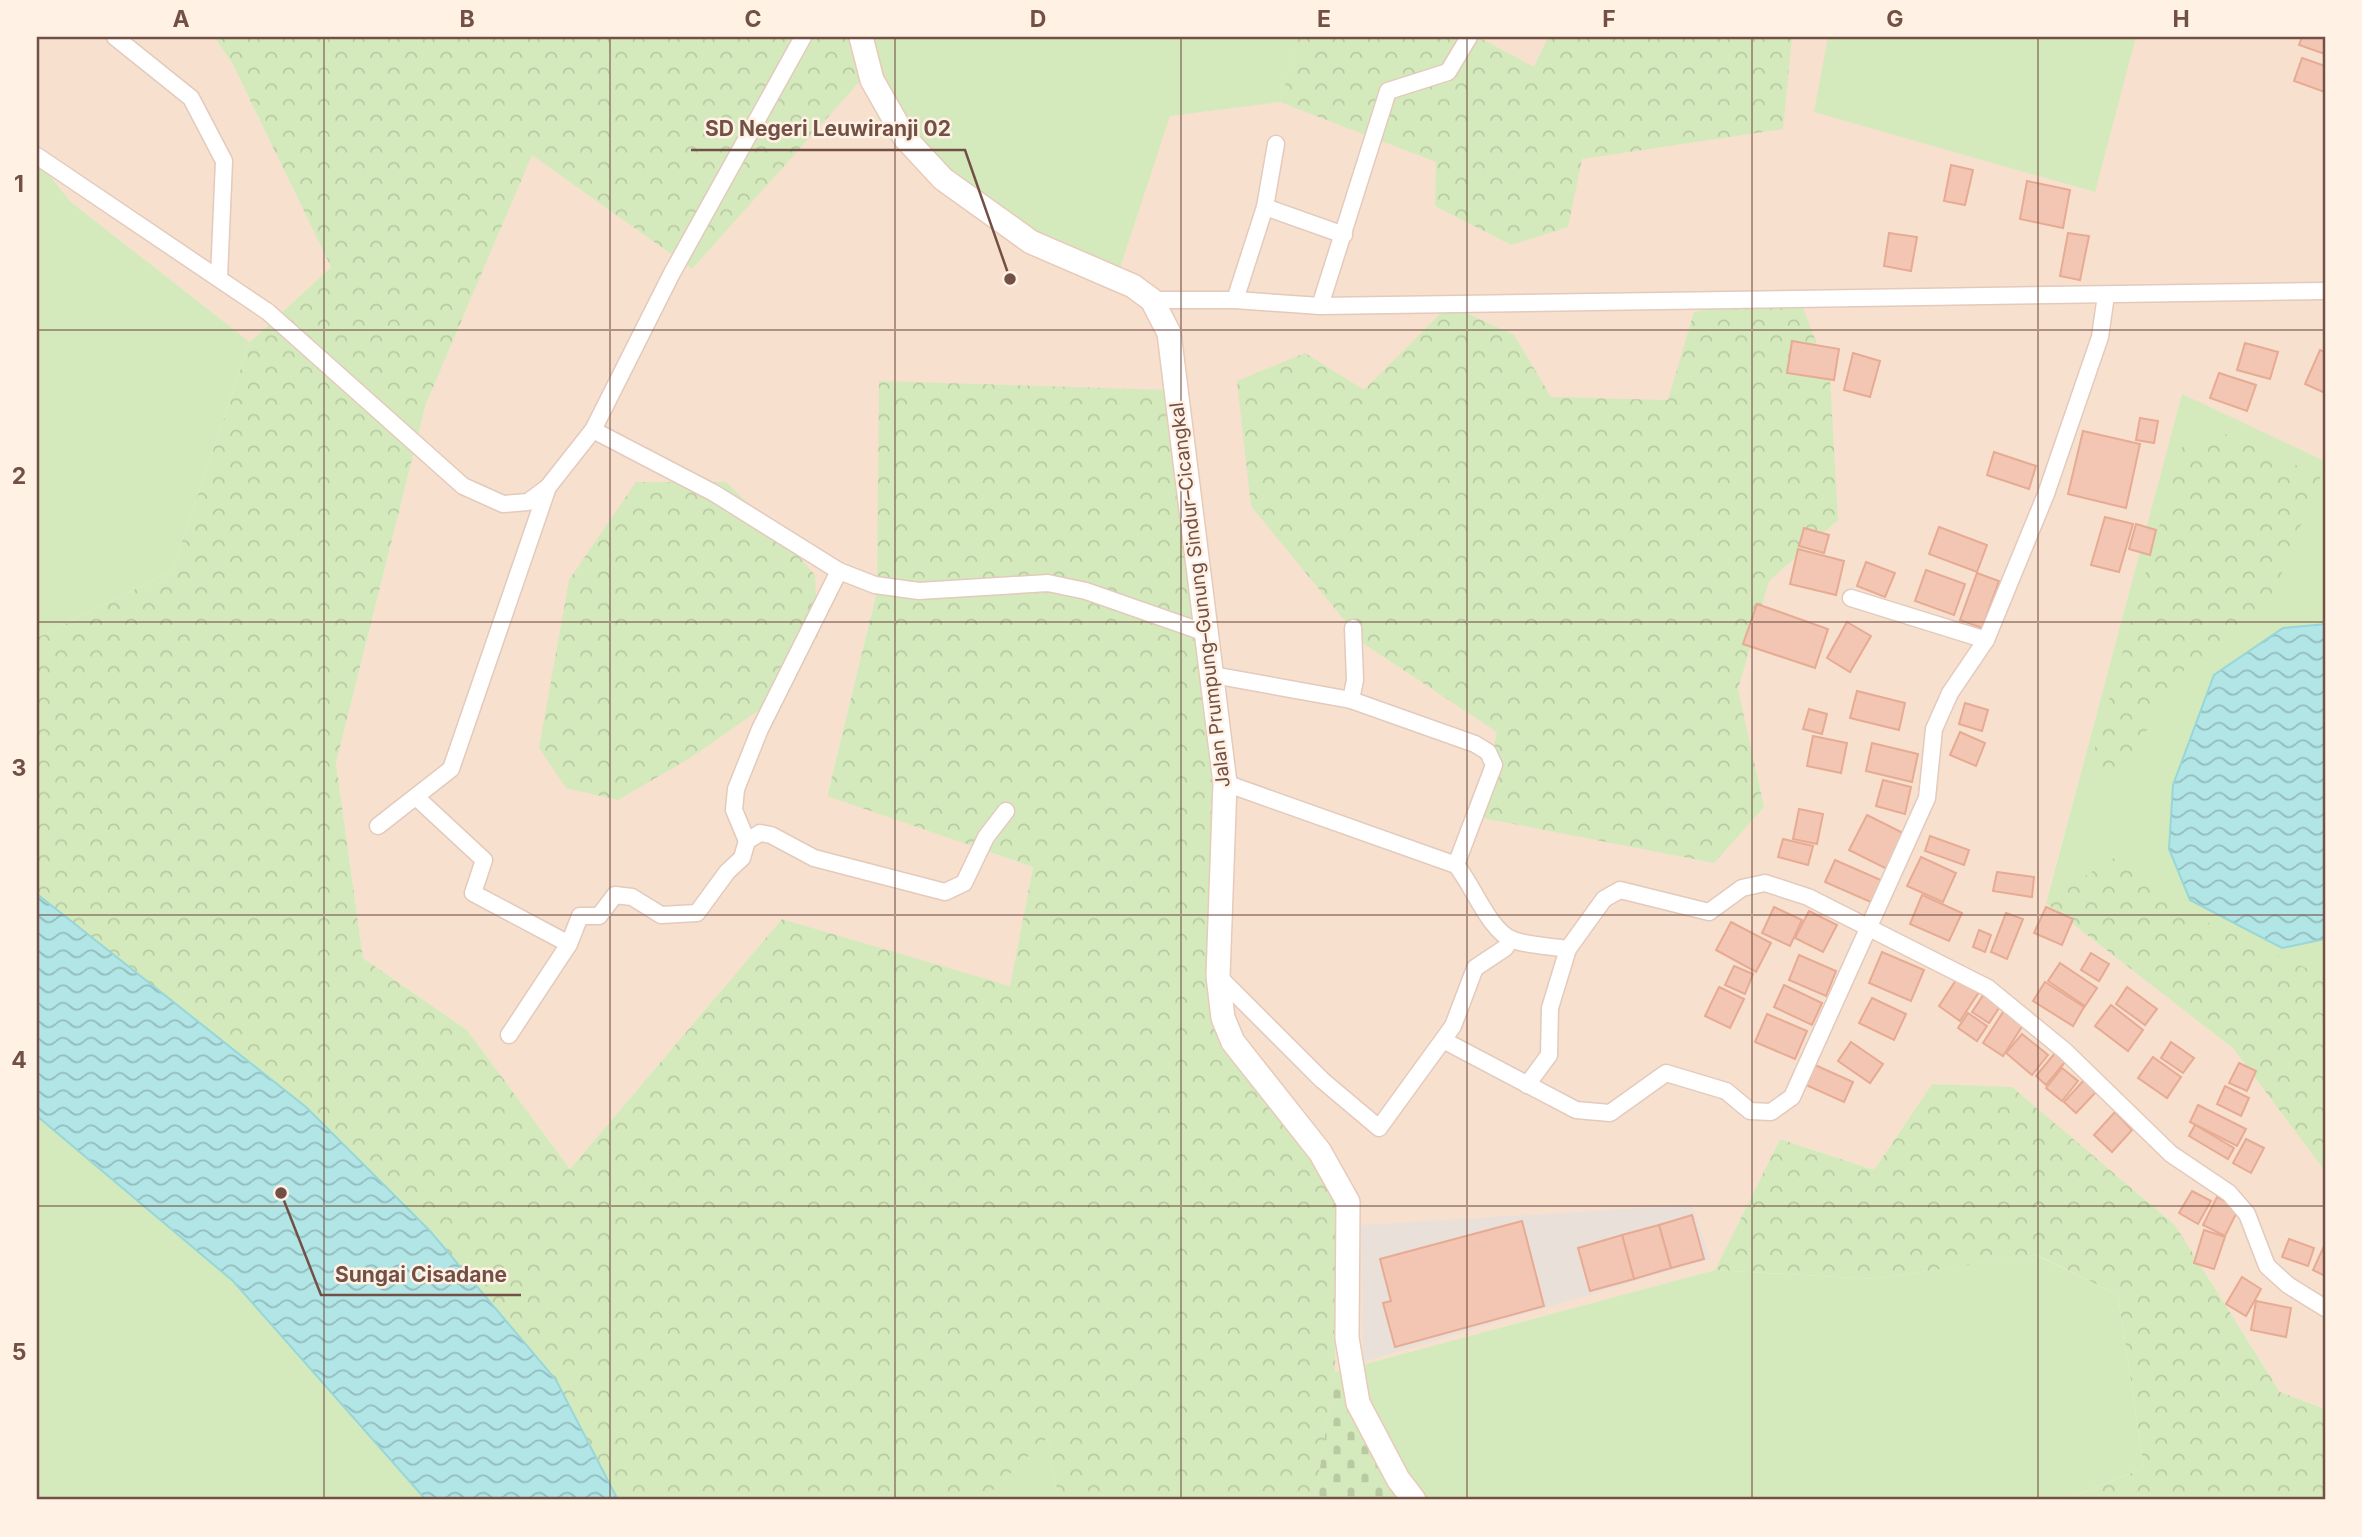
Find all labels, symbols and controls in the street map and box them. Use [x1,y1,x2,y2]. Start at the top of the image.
text: A [172,5,190,33]
text: B [459,5,475,33]
text: C [744,5,762,33]
text: D [1030,5,1046,33]
text: E [1317,5,1331,33]
text: F [1602,5,1616,33]
text: G [1886,5,1904,33]
text: H [2172,5,2190,33]
callout: SD Negeri Leuwiranji 02 [691,108,965,150]
text: SD Negeri Leuwiranji 02 [705,116,951,141]
text: 1 [14,170,24,198]
street label: Jalan Prumpung–Gunung Sindur–Cicangkal [1165,401,1235,789]
text: 2 [12,462,26,490]
text: 3 [12,754,26,782]
text: 4 [11,1046,27,1074]
callout: Sungai Cisadane [321,1253,521,1295]
text: Sungai Cisadane [335,1262,507,1287]
text: 5 [12,1338,26,1366]

